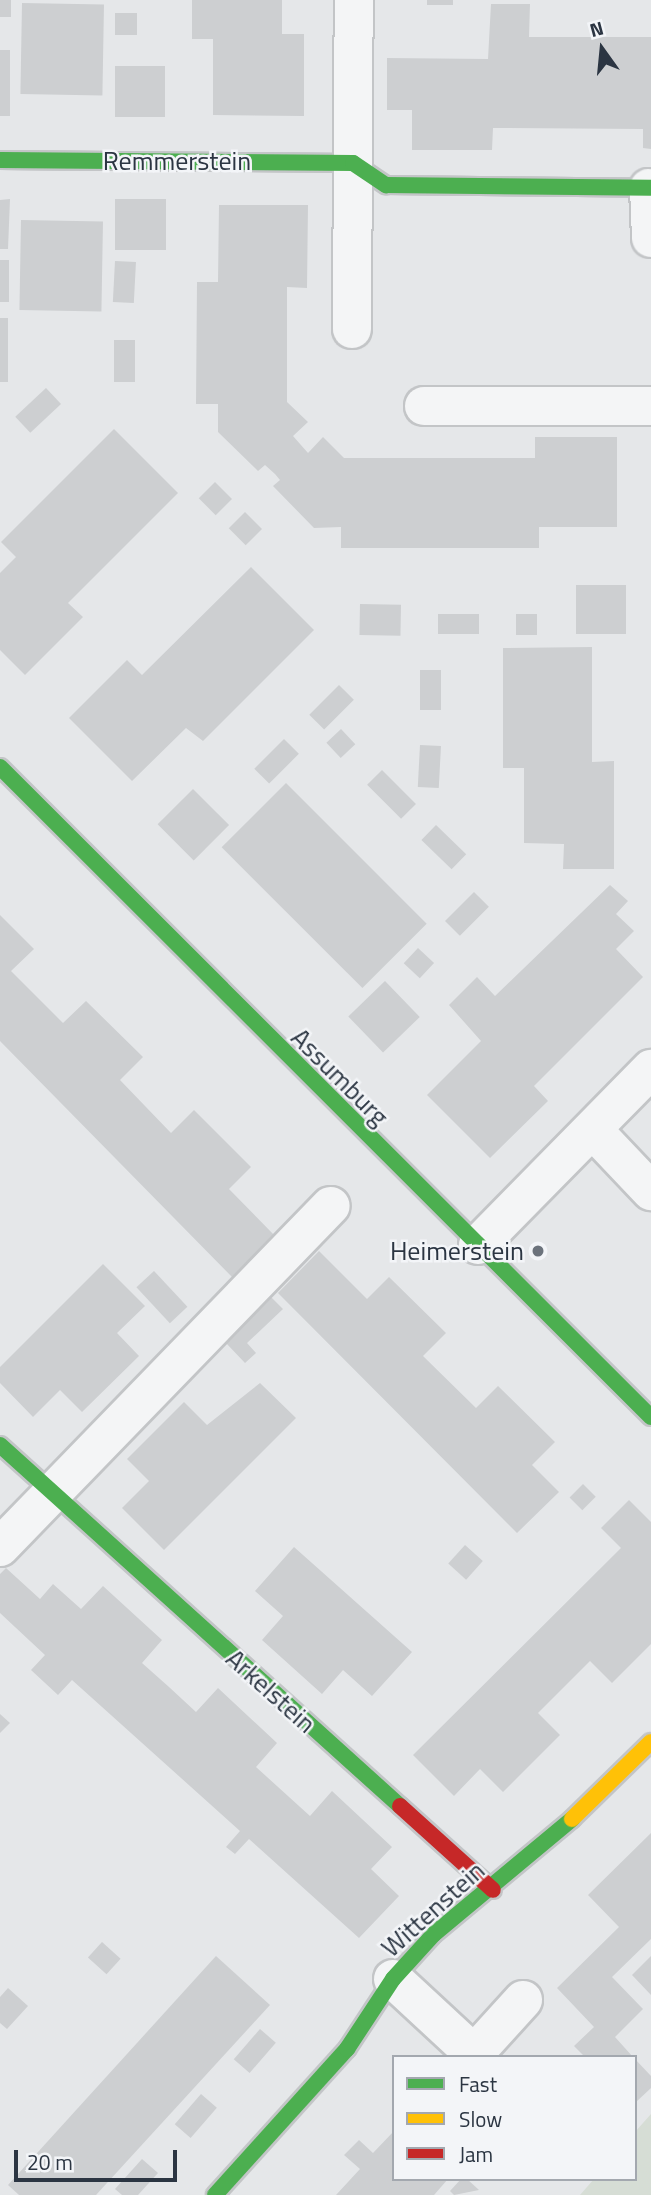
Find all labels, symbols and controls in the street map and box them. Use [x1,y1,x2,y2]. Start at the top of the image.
text: N [586,13,607,44]
north arrow [567,14,637,84]
street label: Remmerstein [103,145,251,177]
street label: Assumburg [285,1022,395,1132]
place label: Heimerstein [390,1235,524,1267]
marker: Heimerstein [530,1243,546,1259]
street label: Arkelstein [220,1643,322,1739]
street label: Wittenstein [375,1855,491,1963]
legend [392,2055,637,2181]
text: Fast [459,2068,497,2100]
text: Slow [459,2103,502,2135]
scale bar [18,2136,180,2180]
text: Jam [459,2138,493,2170]
text: 20 m [27,2146,73,2178]

